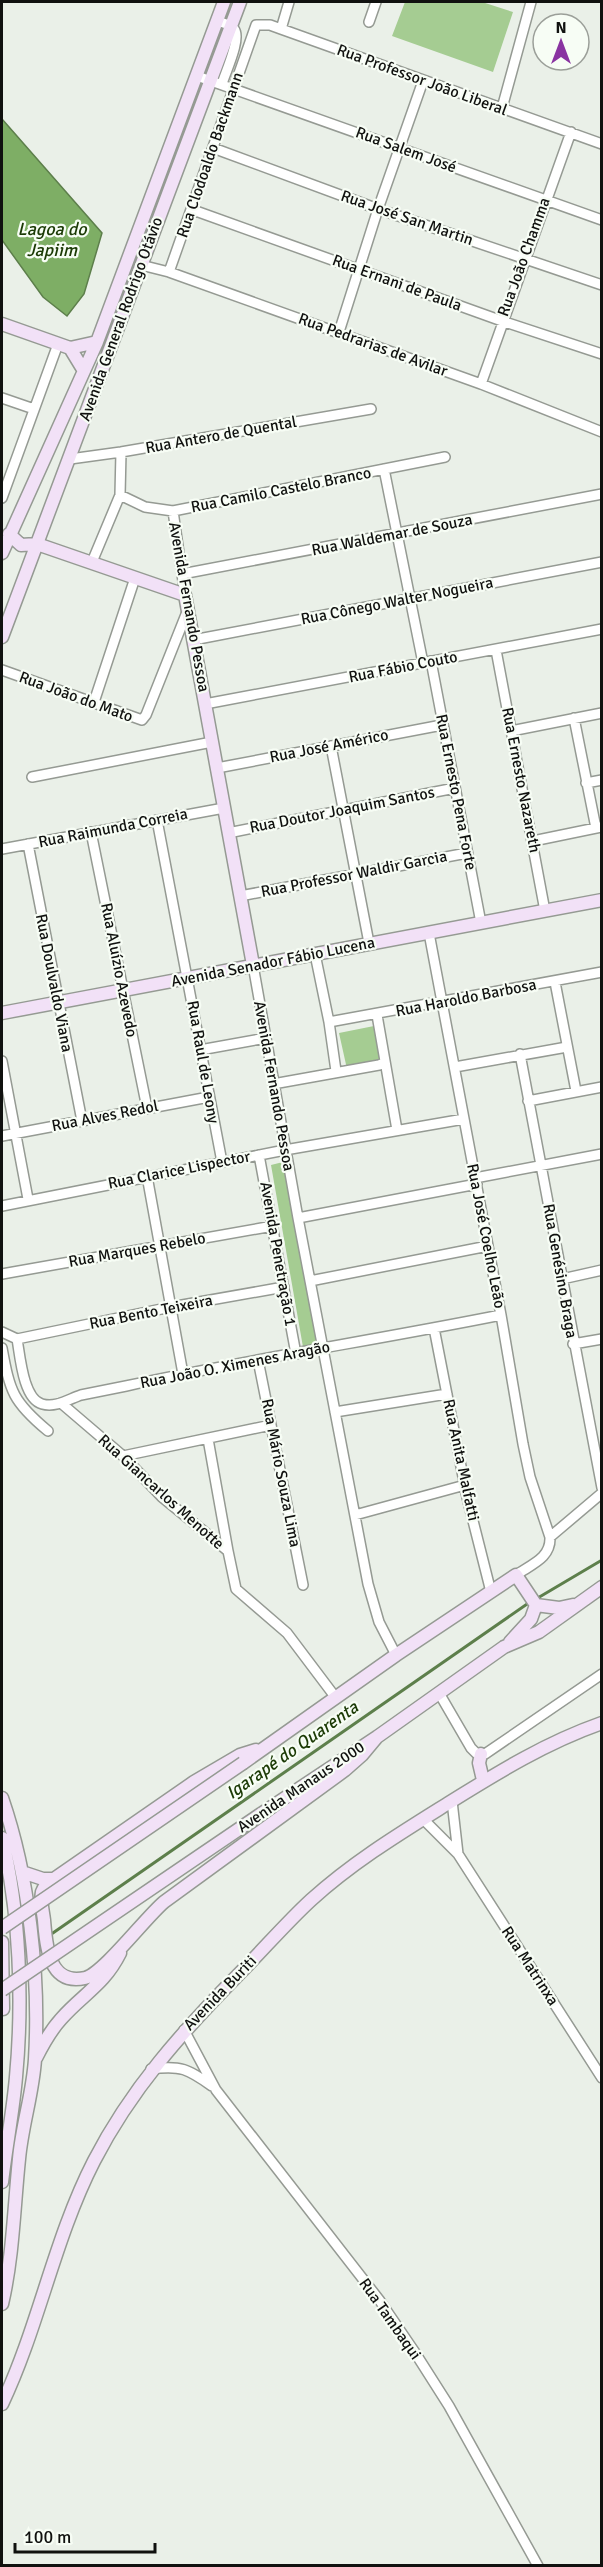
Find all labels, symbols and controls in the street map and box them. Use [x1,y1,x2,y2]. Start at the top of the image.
north arrow [531,12,591,72]
text: N [555,18,567,38]
street label: Rua Professor João Liberal [334,40,510,120]
street label: Rua Clodoaldo Backmann [172,70,248,240]
street label: Rua Salem José [353,122,459,178]
street label: Rua José San Martin [338,186,476,250]
street label: Rua João Chamma [493,195,555,319]
street label: Avenida General Rodrigo Otávio [75,214,167,424]
water label: Lagoa do Japiim [17,218,88,261]
street label: Rua Ernani de Paula [329,250,465,316]
street label: Rua Pedrarias de Avilar [296,309,450,381]
street label: Rua Antero de Quental [144,412,299,458]
street label: Rua Camilo Castelo Branco [189,463,373,517]
street label: Rua Waldemar de Souza [310,510,474,560]
street label: Avenida Fernando Pessoa [164,520,214,694]
street label: Rua Cônego Walter Nogueira [299,573,495,629]
street label: Rua Fábio Couto [347,647,459,687]
street label: Rua João do Mato [16,667,136,727]
street label: Rua Ernesto Nazareth [497,706,545,854]
street label: Rua Ernesto Pena Forte [431,712,481,872]
street label: Rua José Américo [268,725,390,767]
street label: Rua Doutor Joaquim Santos [248,782,436,838]
street label: Rua Raimunda Correia [37,804,189,852]
street label: Rua Professor Waldir Garcia [259,846,449,902]
street label: Rua Aluízio Azevedo [96,901,142,1039]
street label: Rua Doulvaldo Viana [31,912,77,1054]
street label: Avenida Senador Fábio Lucena [169,932,377,992]
street label: Rua Haroldo Barbosa [394,975,538,1021]
street label: Rua Raul de Leony [182,999,224,1126]
street label: Avenida Fernando Pessoa [249,999,299,1173]
street label: Rua Alves Redol [50,1096,160,1136]
street label: Rua Clarice Lispector [106,1146,252,1194]
street label: Rua José Coelho Leão [462,1162,510,1310]
street label: Avenida Penetração 1 [255,1180,301,1328]
street label: Rua Genésino Braga [538,1202,582,1340]
street label: Rua Marques Rebelo [67,1228,207,1272]
street label: Rua Bento Teixeira [88,1290,214,1334]
street label: Rua João O. Ximenes Aragão [138,1337,332,1393]
street label: Rua Mário Souza Lima [257,1397,305,1549]
street label: Rua Anita Malfatti [438,1397,484,1523]
street label: Rua Giancarlos Menotte [94,1430,228,1554]
water label: Igarapé do Quarenta [222,1696,363,1804]
street label: Avenida Manaus 2000 [233,1737,369,1837]
street label: Rua Matrinxa [497,1923,563,2009]
street label: Avenida Buriti [179,1951,261,2035]
street label: Rua Tambaqui [355,2274,425,2364]
scale bar [15,2516,154,2554]
text: 100 m [24,2526,71,2548]

